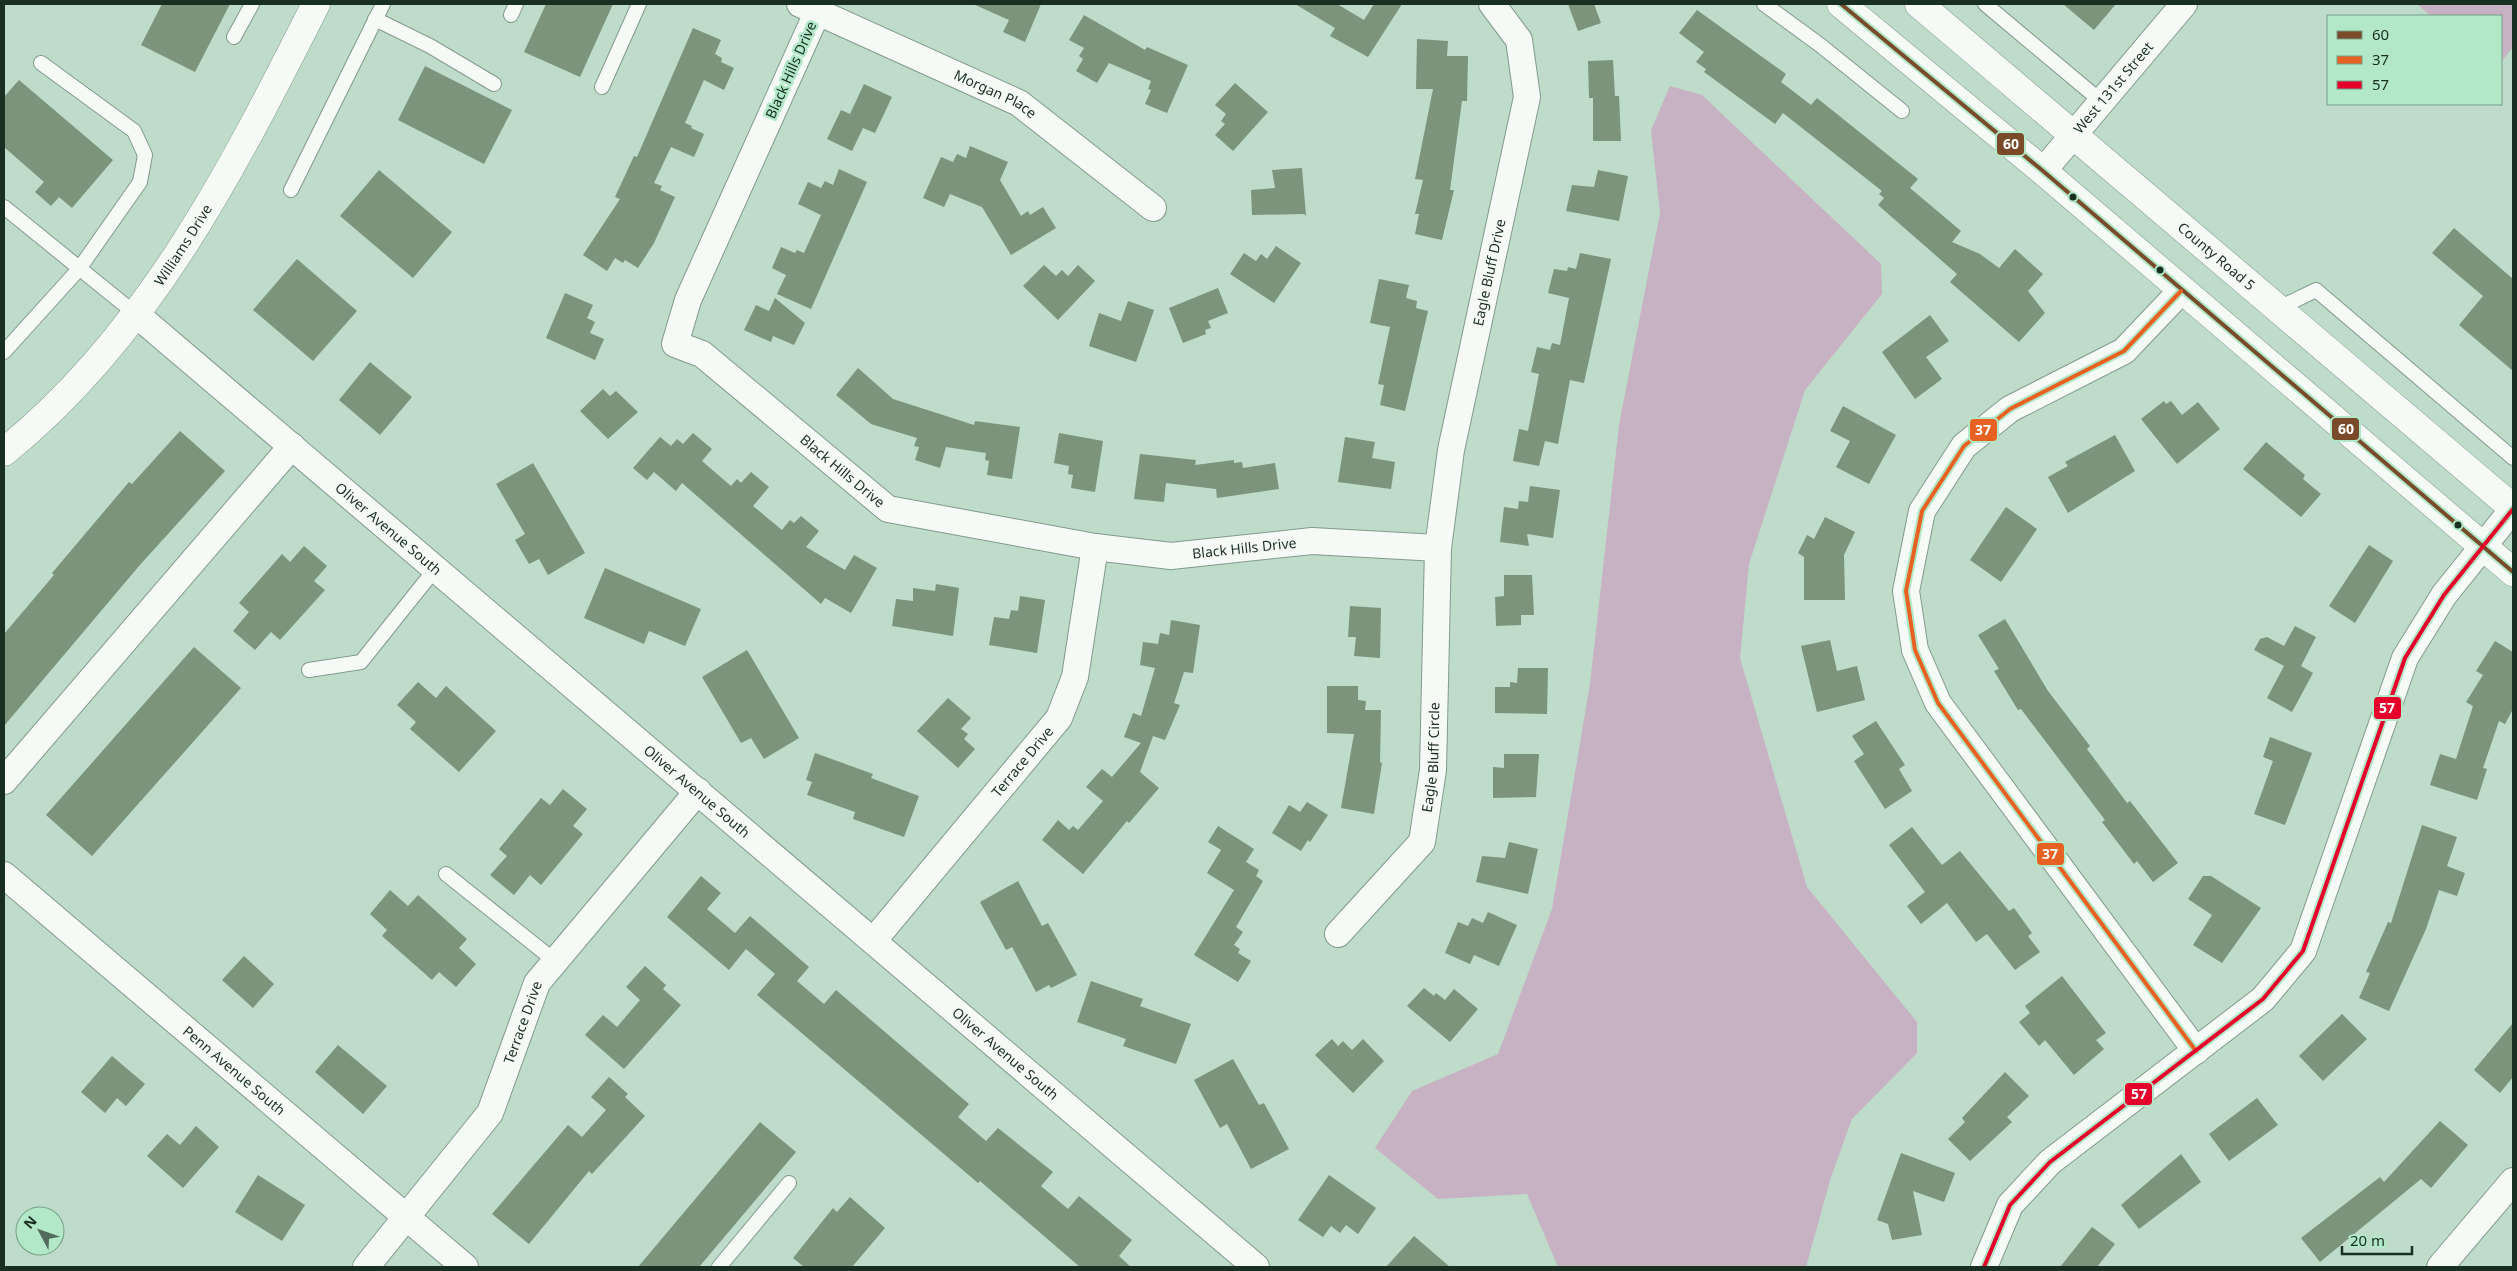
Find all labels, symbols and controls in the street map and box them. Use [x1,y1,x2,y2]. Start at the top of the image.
legend [2327,15,2502,105]
street label: Black Hills Drive [761,18,821,121]
text: 60 [2372,24,2389,44]
street label: West 131st Street [2069,37,2157,137]
text: 37 [2372,49,2389,69]
street label: Morgan Place [951,65,1041,122]
text: 57 [2372,74,2389,94]
line badge: 60 [1996,132,2025,156]
text: 60 [2003,134,2019,153]
unlabelled marker [2068,192,2078,202]
street label: Williams Drive [149,200,216,289]
street label: Eagle Bluff Drive [1468,217,1510,327]
street label: County Road 5 [2174,218,2259,294]
unlabelled marker [2155,265,2165,275]
line badge: 60 [2331,417,2360,441]
line badge: 37 [1969,418,1998,442]
text: 60 [2338,419,2354,438]
text: 37 [1975,420,1991,439]
street label: Black Hills Drive [796,430,889,512]
street label: Oliver Avenue South [331,478,446,579]
unlabelled marker [2453,520,2463,530]
street label: Black Hills Drive [1191,533,1297,563]
line badge: 57 [2373,696,2402,720]
text: 57 [2379,698,2395,717]
street label: Eagle Bluff Circle [1417,702,1444,813]
street label: Terrace Drive [987,722,1057,801]
street label: Oliver Avenue South [640,740,754,842]
line badge: 37 [2036,842,2065,866]
text: 37 [2042,844,2058,863]
street label: Terrace Drive [499,978,546,1066]
street label: Oliver Avenue South [948,1003,1063,1104]
street label: Penn Avenue South [179,1021,290,1119]
line badge: 57 [2124,1082,2153,1106]
text: 57 [2131,1084,2147,1103]
north arrow [15,1206,65,1256]
text: N [19,1212,41,1233]
scale bar [2342,1224,2412,1256]
text: 20 m [2350,1230,2385,1250]

